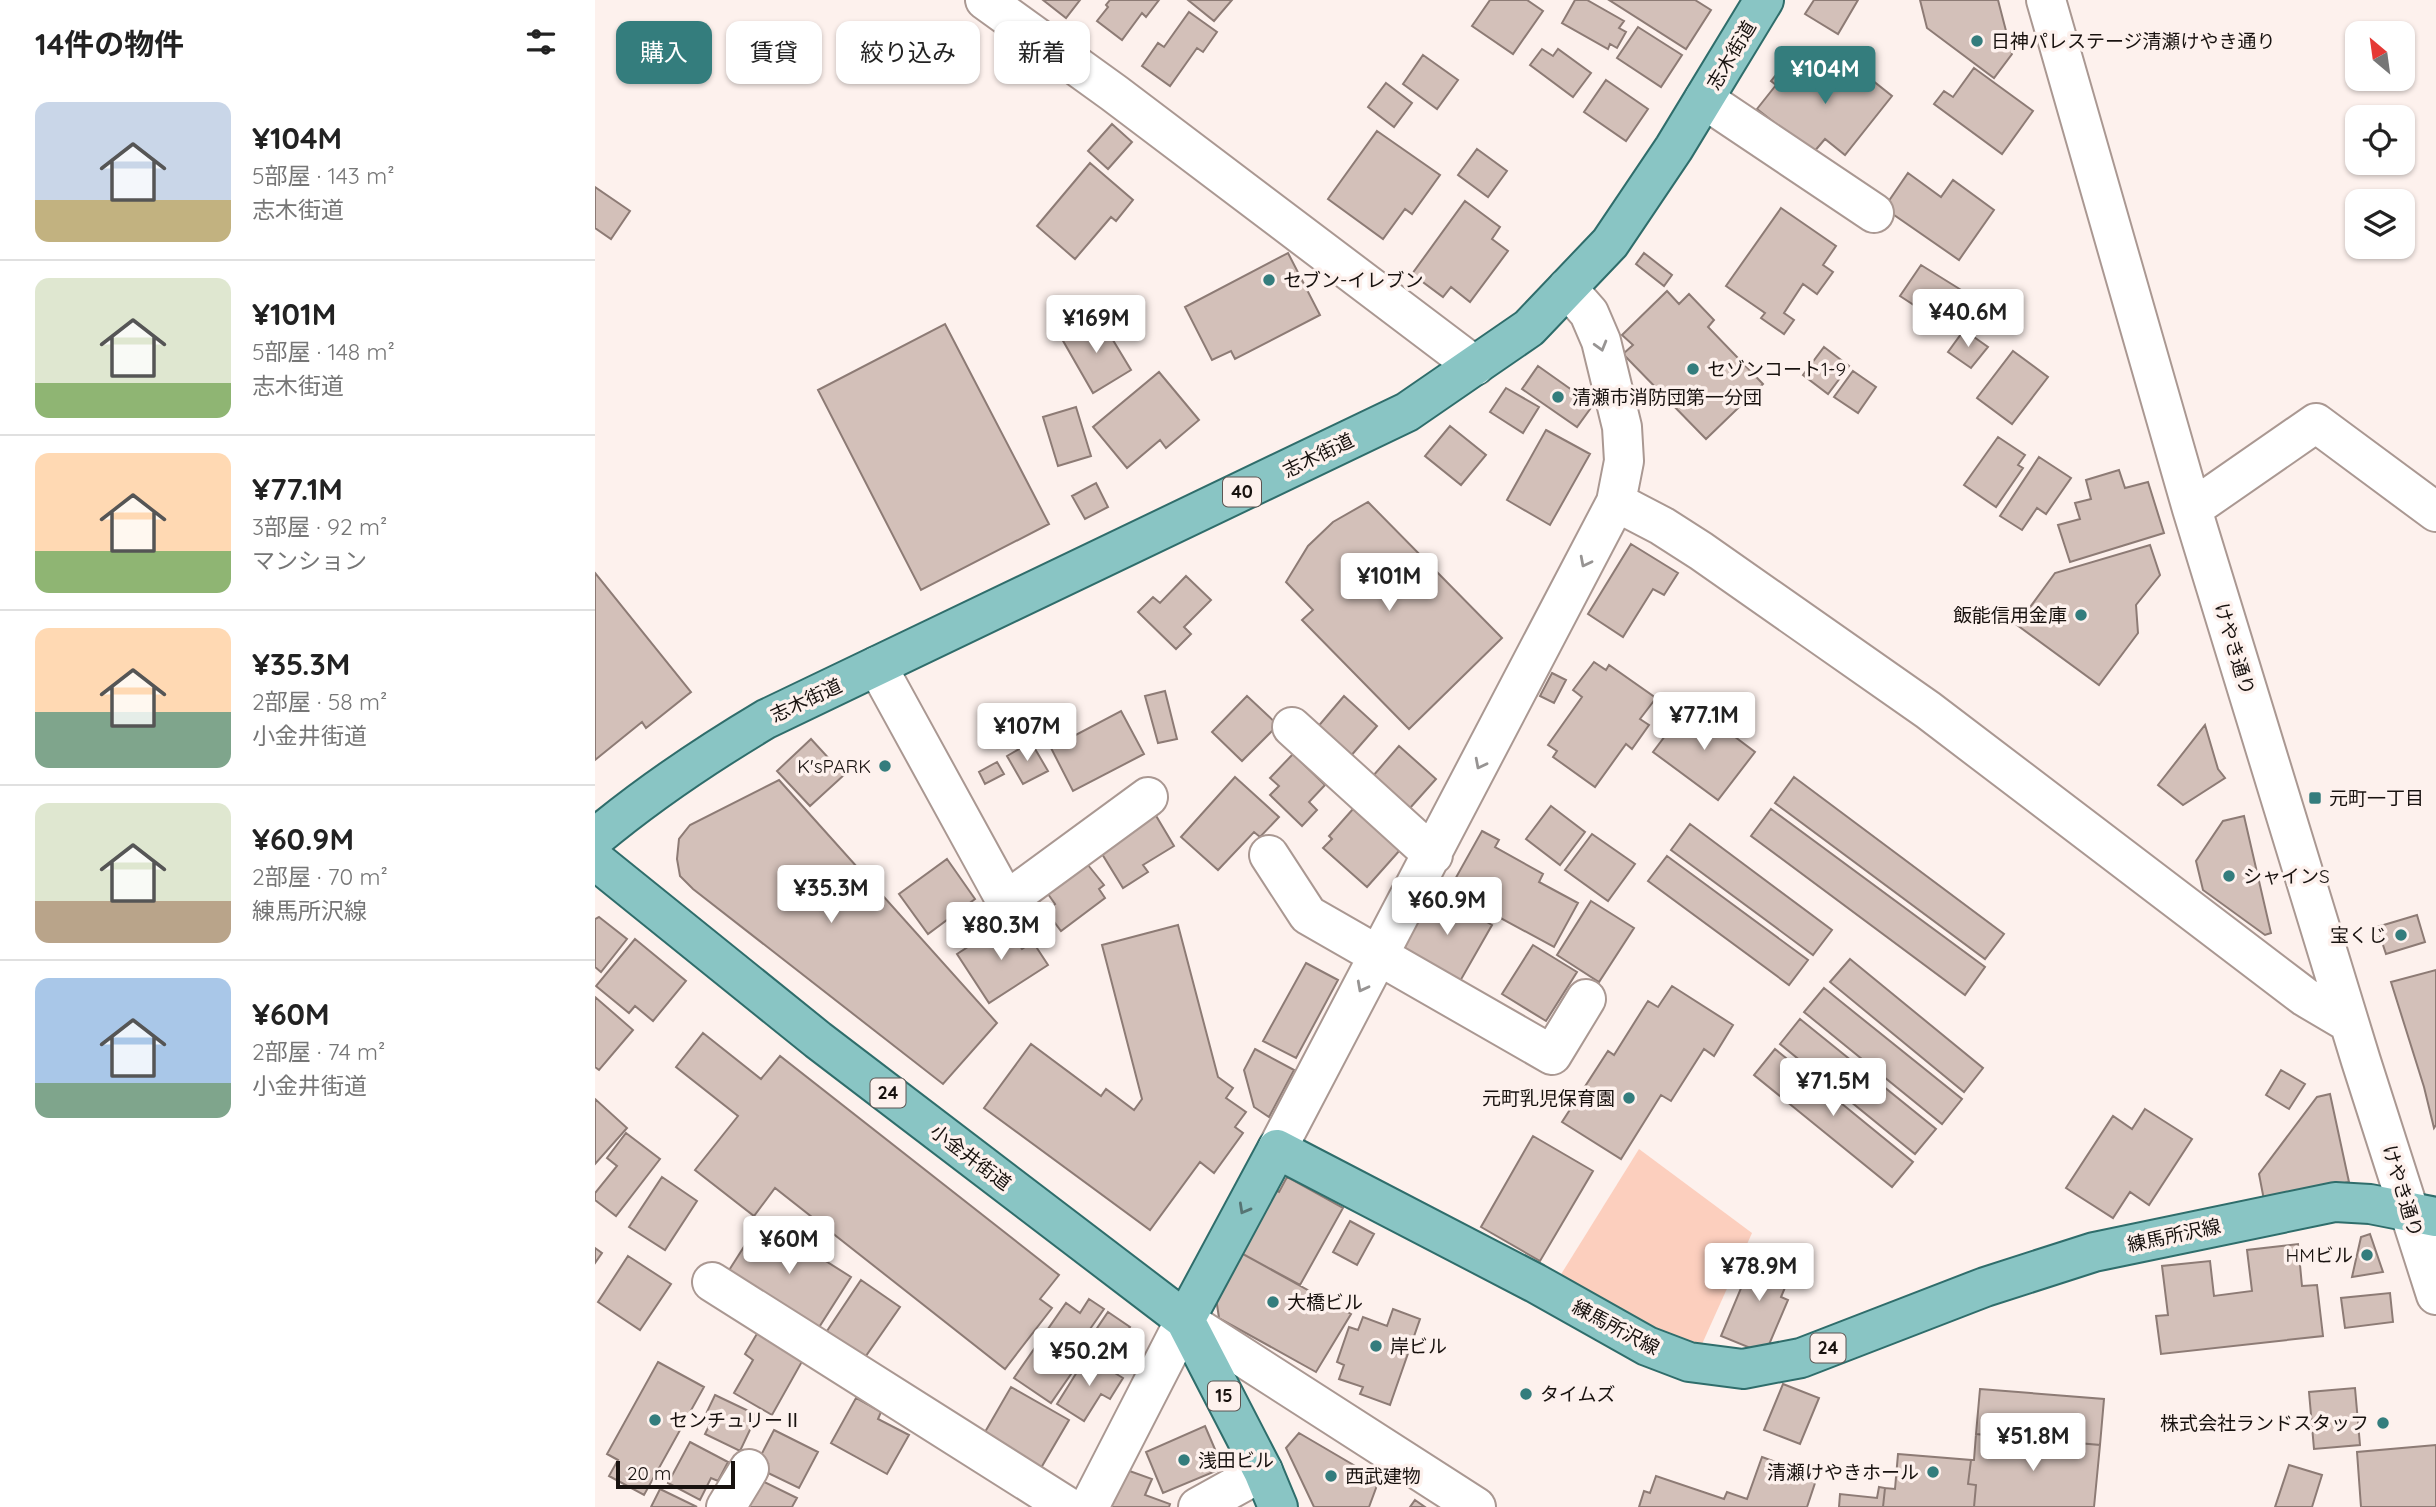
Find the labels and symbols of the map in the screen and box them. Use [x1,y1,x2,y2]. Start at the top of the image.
street label: 志木街道 [1701,16,1761,94]
north arrow [2345,21,2415,91]
place label: 日神パレステージ清瀬けやき通り [1991,29,2276,53]
marker: 日神パレステージ清瀬けやき通り [1969,33,1985,49]
pin: ¥104M [1776,46,1874,106]
place label: セブン-イレブン [1283,268,1423,292]
marker: セブン-イレブン [1261,272,1277,288]
pin: ¥40.6M [1911,290,2025,349]
pin: ¥169M [1047,296,1145,355]
one-way arrow [1593,340,1608,352]
place label: セゾンコート1-9 [1707,357,1846,381]
marker: セゾンコート1-9 [1685,361,1701,377]
place label: 清瀬市消防団第一分団 [1572,385,1762,409]
marker: 清瀬市消防団第一分団 [1550,389,1566,405]
street label: 志木街道 [1279,428,1357,482]
road number: 40 [1223,478,1261,506]
pin: ¥101M [1340,554,1438,613]
one-way arrow [1580,555,1593,567]
street label: けやき通り [2210,600,2260,698]
place label: 飯能信用金庫 [1953,603,2067,627]
marker: 飯能信用金庫 [2073,607,2089,623]
street label: 志木街道 [766,673,846,727]
pin: ¥77.1M [1647,692,1761,752]
pin: ¥107M [978,704,1076,763]
place label: K'sPARK [797,754,871,778]
one-way arrow [1475,757,1488,769]
marker: K'sPARK [877,758,893,774]
place label: 元町一丁目 [2329,786,2424,810]
marker: 元町一丁目 [2307,790,2323,806]
place label: シャインS [2243,864,2330,888]
pin: ¥35.3M [774,866,888,925]
marker: シャインS [2221,868,2237,884]
pin: ¥60.9M [1390,878,1504,937]
pin: ¥80.3M [944,902,1058,962]
place label: 宝くじ [2330,923,2387,947]
marker: 宝くじ [2393,927,2409,943]
one-way arrow [1357,980,1371,992]
pin: ¥71.5M [1776,1058,1890,1118]
road number: 24 [871,1078,905,1108]
place label: 元町乳児保育園 [1482,1086,1615,1110]
marker: 元町乳児保育園 [1621,1090,1637,1106]
street label: 小金井街道 [926,1119,1016,1195]
street label: けやき通り [2378,1142,2428,1240]
one-way arrow [1239,1202,1252,1214]
street label: 練馬所沢線 [2125,1213,2223,1257]
pin: ¥60M [748,1216,830,1276]
place label: HMビル [2286,1243,2353,1267]
pin: ¥78.9M [1702,1244,1816,1303]
marker: HMビル [2359,1247,2375,1263]
place label: 大橋ビル [1287,1290,1363,1314]
marker: 大橋ビル [1265,1294,1281,1310]
street label: 練馬所沢線 [1568,1294,1664,1360]
pin: ¥50.2M [1032,1328,1146,1388]
place label: 岸ビル [1390,1334,1447,1358]
road number: 24 [1811,1334,1845,1363]
marker: 岸ビル [1368,1338,1384,1354]
road number: 15 [1208,1381,1240,1410]
place label: タイムズ [1540,1382,1616,1406]
marker: タイムズ [1518,1386,1534,1402]
place label: センチュリーⅡ [669,1408,802,1432]
place label: 株式会社ランドスタッフ [2160,1411,2369,1435]
marker: センチュリーⅡ [647,1412,663,1428]
pin: ¥51.8M [1976,1414,2090,1473]
marker: 株式会社ランドスタッフ [2375,1415,2391,1431]
place label: 浅田ビル [1198,1448,1274,1472]
marker: 浅田ビル [1176,1452,1192,1468]
scale bar [616,1458,735,1490]
place label: 清瀬けやきホール [1767,1460,1919,1484]
place label: 西武建物 [1345,1464,1421,1488]
marker: 清瀬けやきホール [1925,1464,1941,1480]
marker: 西武建物 [1323,1468,1339,1484]

